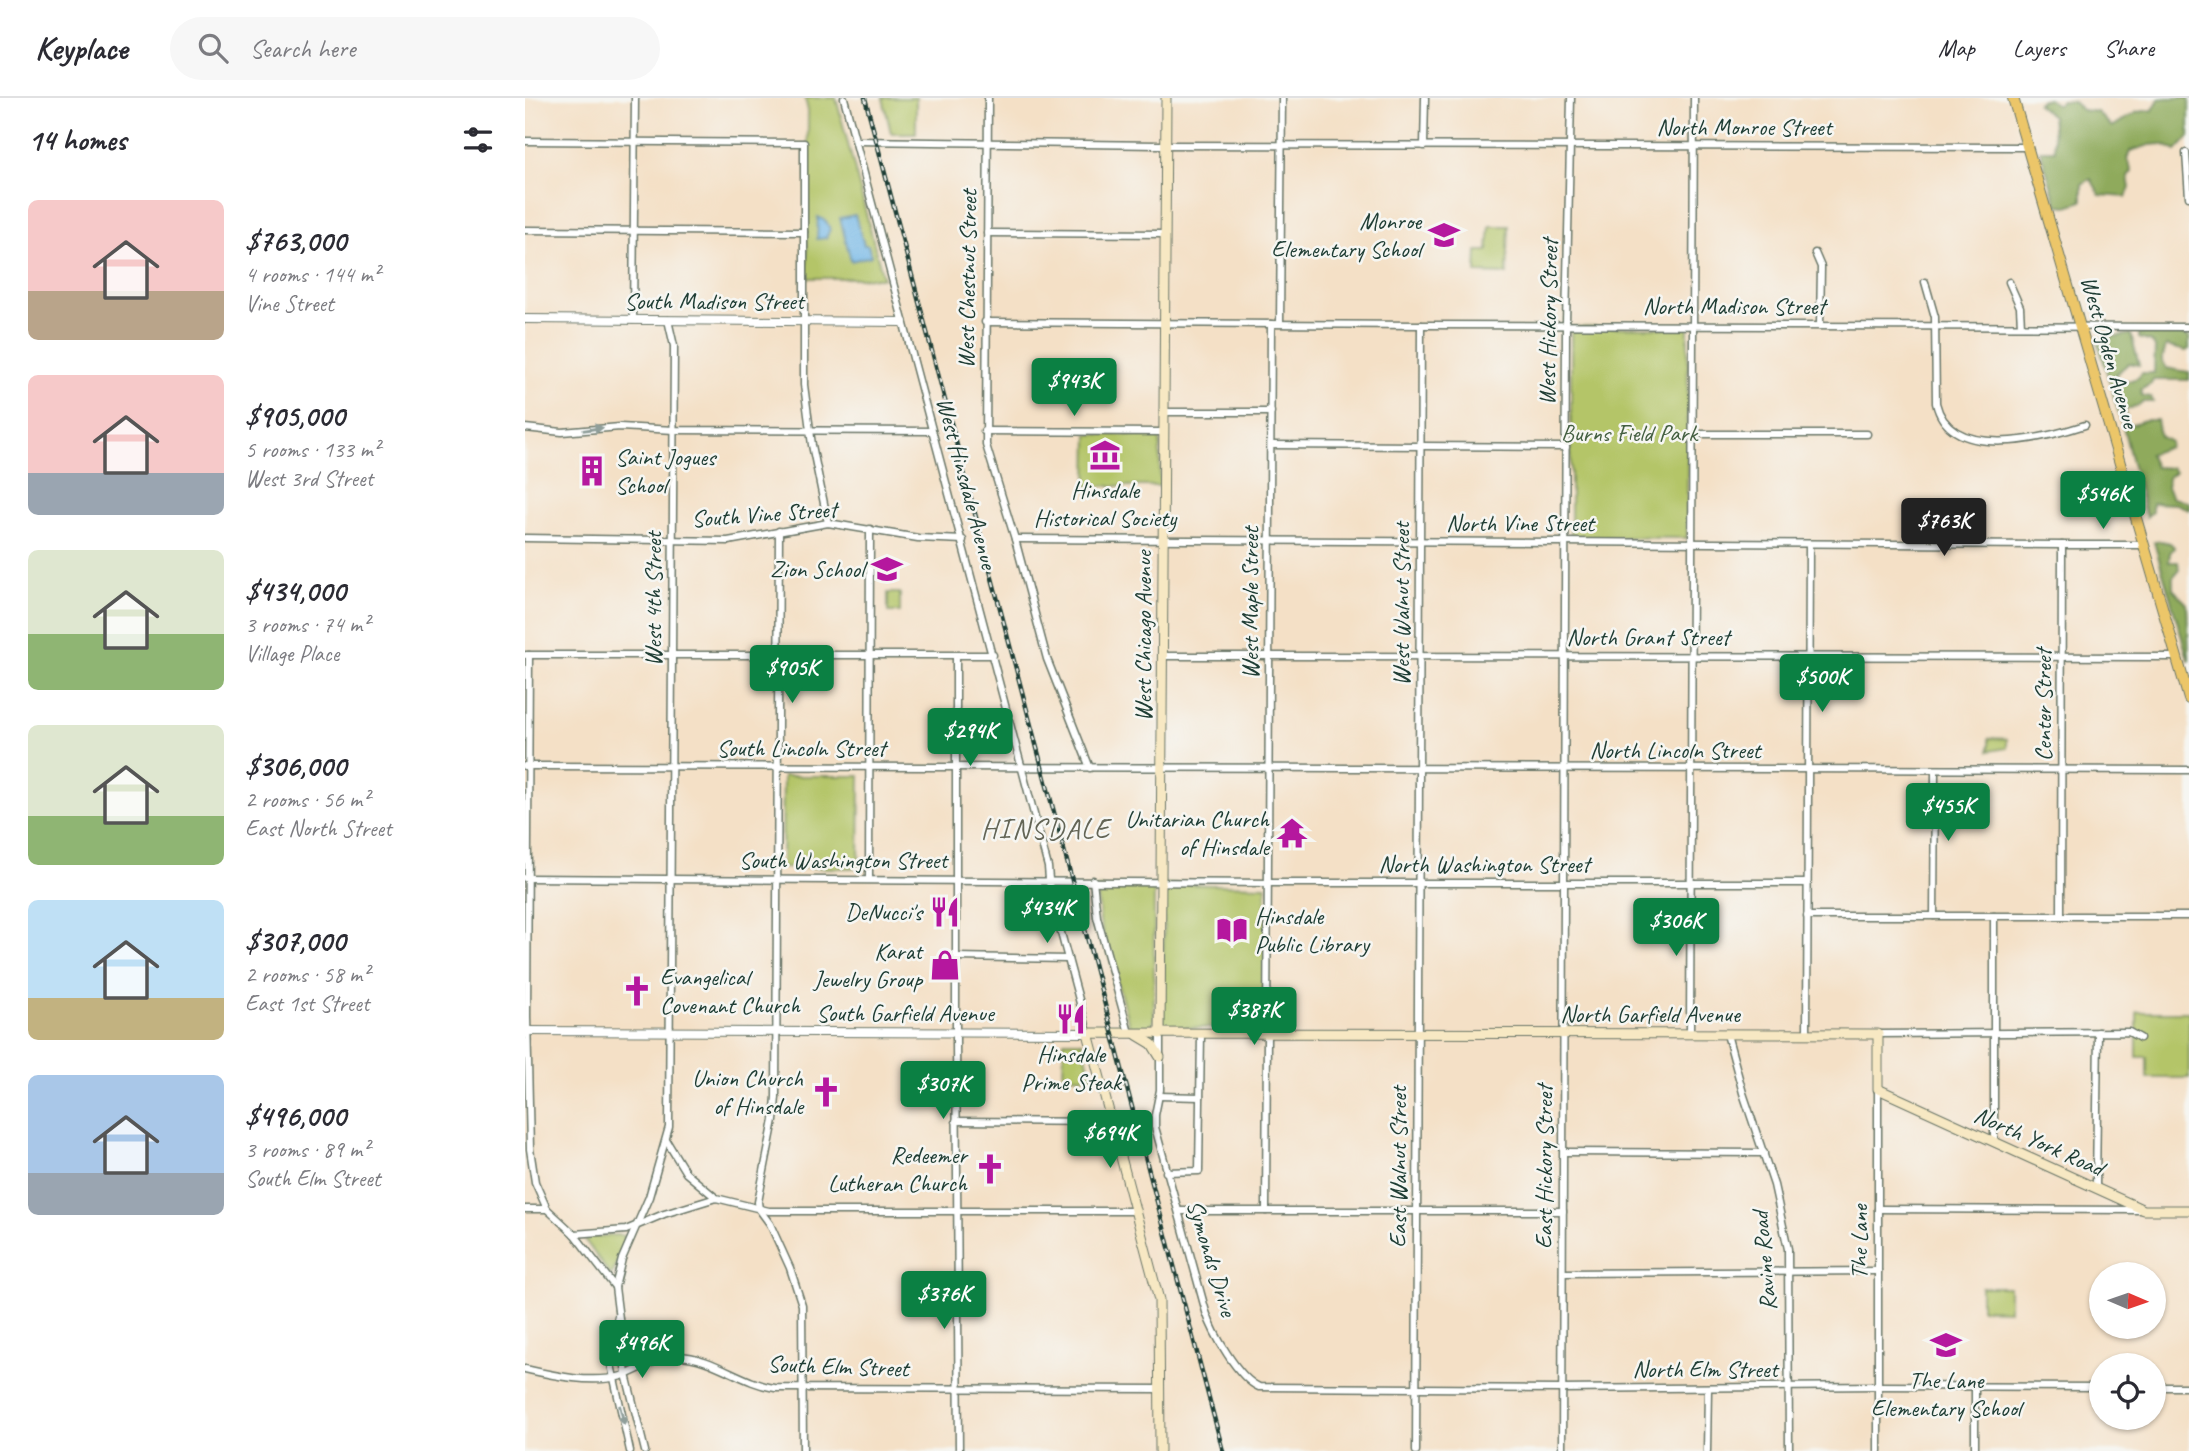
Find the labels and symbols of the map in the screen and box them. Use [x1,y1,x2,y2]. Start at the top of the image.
street label: North Monroe Street [1656,112,1834,142]
street label: West Chestnut Street [950,187,984,369]
place label: Monroe Elementary School [1271,206,1425,264]
school or university icon: Monroe Elementary School [1427,218,1461,252]
street label: West Hickory Street [1532,236,1565,405]
street label: West Ogden Avenue [2074,273,2147,434]
street label: South Madison Street [624,286,806,316]
street label: North Madison Street [1643,291,1828,321]
pin: $943K [1025,358,1123,418]
street label: West Hinsdale Avenue [930,394,1005,574]
park label: Burns Field Park [1561,418,1699,448]
one-way arrow [582,424,604,435]
museum icon: Hinsdale Historical Society [1088,438,1122,472]
place label: Saint Jogues School [615,442,718,500]
building icon: Saint Jogues School [575,454,609,488]
pin: $546K [2054,472,2152,531]
place label: Hinsdale Historical Society [1034,475,1178,533]
street label: South Vine Street [690,494,841,534]
pin: $763K [1895,498,1993,558]
street label: North Vine Street [1446,508,1596,538]
street label: West Walnut Street [1386,520,1416,686]
street label: West Maple Street [1235,525,1265,679]
street label: West 4th Street [638,530,668,666]
street label: West Chicago Avenue [1128,548,1158,721]
school or university icon: Zion School [870,552,904,586]
place label: Zion School [770,554,868,584]
street label: North Grant Street [1567,622,1733,652]
pin: $905K [743,646,841,705]
street label: Center Street [2028,646,2058,761]
pin: $500K [1773,654,1871,714]
pin: $294K [921,708,1019,768]
street label: South Lincoln Street [717,733,888,763]
street label: North Lincoln Street [1590,735,1763,765]
pin: $455K [1899,784,1997,843]
place label: Unitarian Church of Hinsdale [1125,804,1271,862]
district label: HINSDALE [981,811,1112,846]
temple icon: Unitarian Church of Hinsdale [1275,816,1309,850]
street label: South Washington Street [739,845,949,875]
street label: North Washington Street [1378,849,1593,879]
pin: $434K [998,886,1096,945]
restaurant icon: DeNucci's [928,895,962,929]
place label: DeNucci's [845,897,925,927]
pin: $306K [1627,898,1725,958]
place label: Hinsdale Public Library [1255,901,1371,959]
library icon: Hinsdale Public Library [1215,913,1249,947]
place label: Karat Jewelry Group [812,936,924,994]
shop icon: Karat Jewelry Group [928,948,962,982]
place label: Evangelical Covenant Church [660,962,801,1020]
church icon: Evangelical Covenant Church [620,974,654,1008]
pin: $387K [1205,988,1303,1047]
street label: South Garfield Avenue [816,998,996,1028]
street label: North Garfield Avenue [1560,999,1742,1029]
restaurant icon: Hinsdale Prime Steak [1054,1002,1088,1036]
place label: Hinsdale Prime Steak [1021,1039,1123,1097]
pin: $307K [894,1062,992,1121]
place label: Union Church of Hinsdale [692,1063,805,1121]
church icon: Union Church of Hinsdale [809,1075,843,1109]
street label: East Hickory Street [1529,1082,1559,1249]
street label: East Walnut Street [1383,1084,1413,1248]
street label: North York Road [1970,1099,2112,1184]
pin: $694K [1061,1110,1159,1170]
place label: Redeemer Lutheran Church [828,1140,969,1198]
church icon: Redeemer Lutheran Church [973,1152,1007,1186]
street label: Symonds Drive [1180,1196,1245,1322]
street label: The Lane [1844,1202,1874,1279]
street label: Ravine Road [1744,1206,1783,1312]
north arrow [2089,1262,2167,1339]
pin: $376K [895,1272,993,1331]
pin: $496K [593,1320,691,1380]
school or university icon: The Lane Elementary School [1929,1328,1963,1362]
street label: South Elm Street [767,1349,911,1384]
street label: North Elm Street [1632,1354,1780,1384]
place label: The Lane Elementary School [1871,1365,2025,1423]
one-way arrow [616,1404,627,1426]

